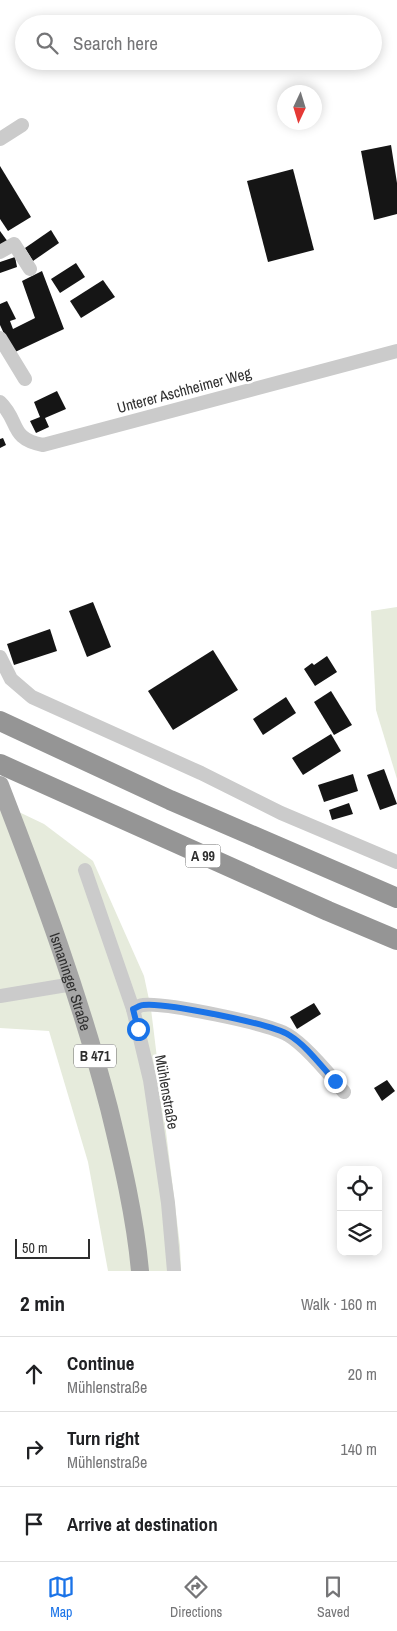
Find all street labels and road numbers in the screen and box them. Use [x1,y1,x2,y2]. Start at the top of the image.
street label: Unterer Aschheimer Weg [115,362,253,418]
road number: A 99 [186,844,220,868]
street label: Ismaninger Straße [45,930,97,1033]
road number: B 471 [74,1044,116,1068]
street label: Mühlenstraße [150,1053,184,1131]

